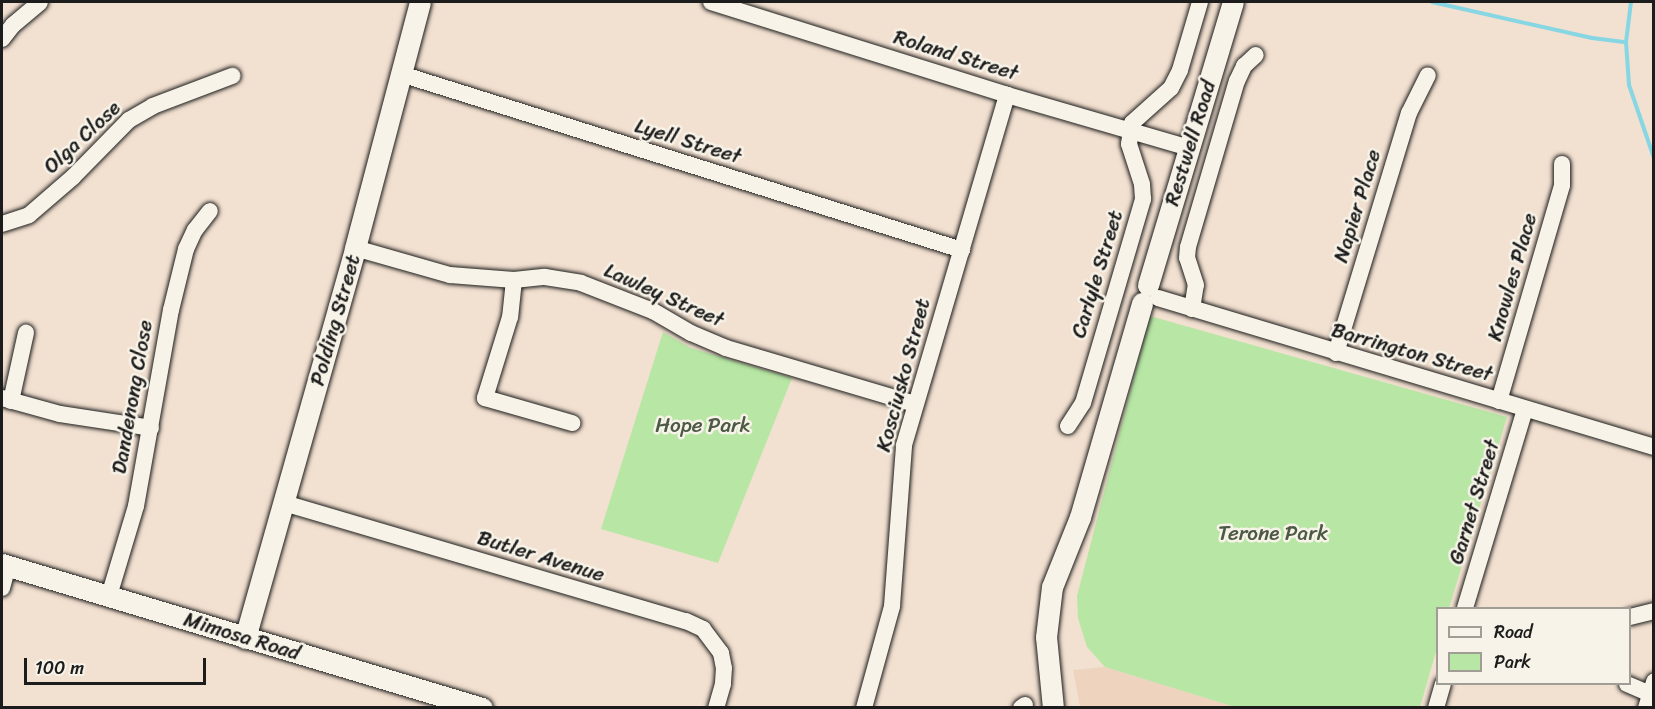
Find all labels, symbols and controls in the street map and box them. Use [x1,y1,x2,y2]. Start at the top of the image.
street label: Roland Street [891,24,1021,86]
street label: Restwell Road [1159,77,1221,209]
street label: Olga Close [38,95,126,179]
street label: Lyell Street [632,113,744,169]
street label: Napier Place [1328,147,1386,265]
street label: Carlyle Street [1066,207,1128,341]
street label: Knowles Place [1482,210,1542,344]
street label: Polding Street [304,252,366,388]
street label: Lawley Street [600,257,728,333]
street label: Kosciusko Street [870,296,936,454]
street label: Barrington Street [1329,317,1495,387]
street label: Dandenong Close [106,318,158,476]
park label: Hope Park [655,412,751,438]
street label: Garnet Street [1443,436,1505,568]
park label: Terone Park [1218,520,1328,546]
street label: Butler Avenue [474,525,608,587]
street label: Mimosa Road [181,606,303,666]
legend [1436,607,1631,685]
text: Road [1494,616,1533,648]
scale bar [27,646,208,684]
text: Park [1494,646,1531,678]
text: 100 m [35,652,84,684]

